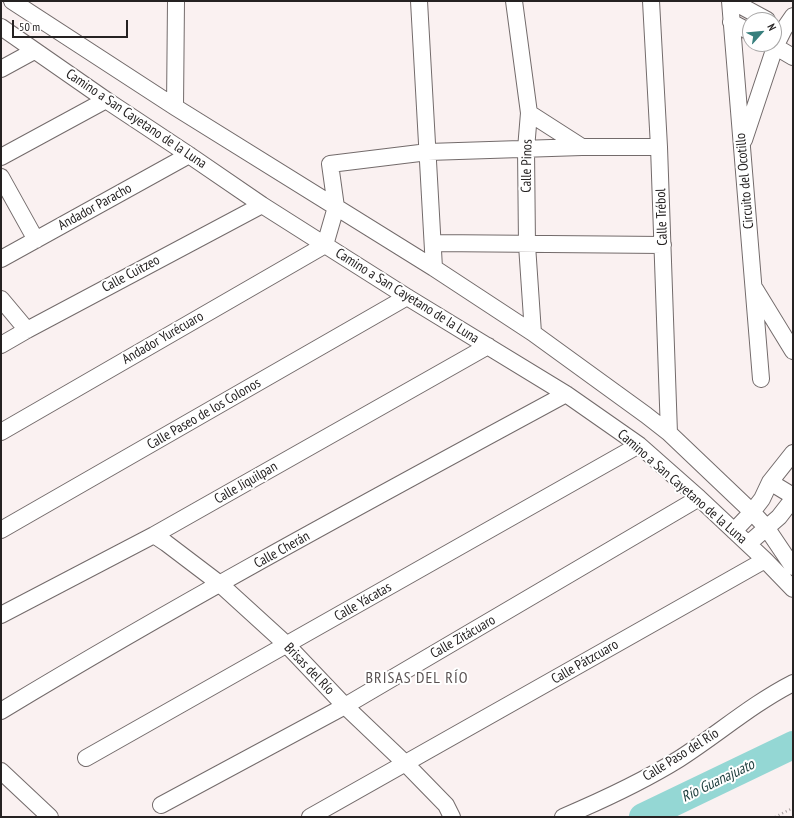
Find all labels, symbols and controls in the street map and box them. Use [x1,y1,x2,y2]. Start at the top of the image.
scale bar [14,12,130,38]
north arrow [742,12,782,52]
text: 50 m [19,19,40,34]
text: N [764,21,779,33]
street label: Camino a San Cayetano de la Luna [62,66,210,172]
street label: Circuito del Ocotillo [732,132,758,230]
street label: Calle Pinos [518,139,536,193]
street label: Andador Paracho [55,180,135,234]
street label: Calle Trébol [653,188,671,246]
street label: Camino a San Cayetano de la Luna [332,245,482,347]
street label: Calle Cuitzeo [99,252,163,296]
street label: Andador Yurécuaro [119,308,207,368]
street label: Calle Paseo de los Colonos [144,375,264,453]
street label: Camino a San Cayetano de la Luna [614,426,750,548]
street label: Calle Jiquilpan [212,458,280,508]
street label: Calle Cherán [251,528,313,572]
street label: Calle Yácatas [332,579,394,625]
street label: Calle Zitácuaro [428,612,498,662]
street label: Calle Pátzcuaro [549,636,621,688]
street label: Brisas del Río [280,640,338,698]
district label: BRISAS DEL RÍO [365,668,469,688]
street label: Calle Paso del Río [640,725,722,785]
water label: Río Guanajuato [679,756,757,806]

